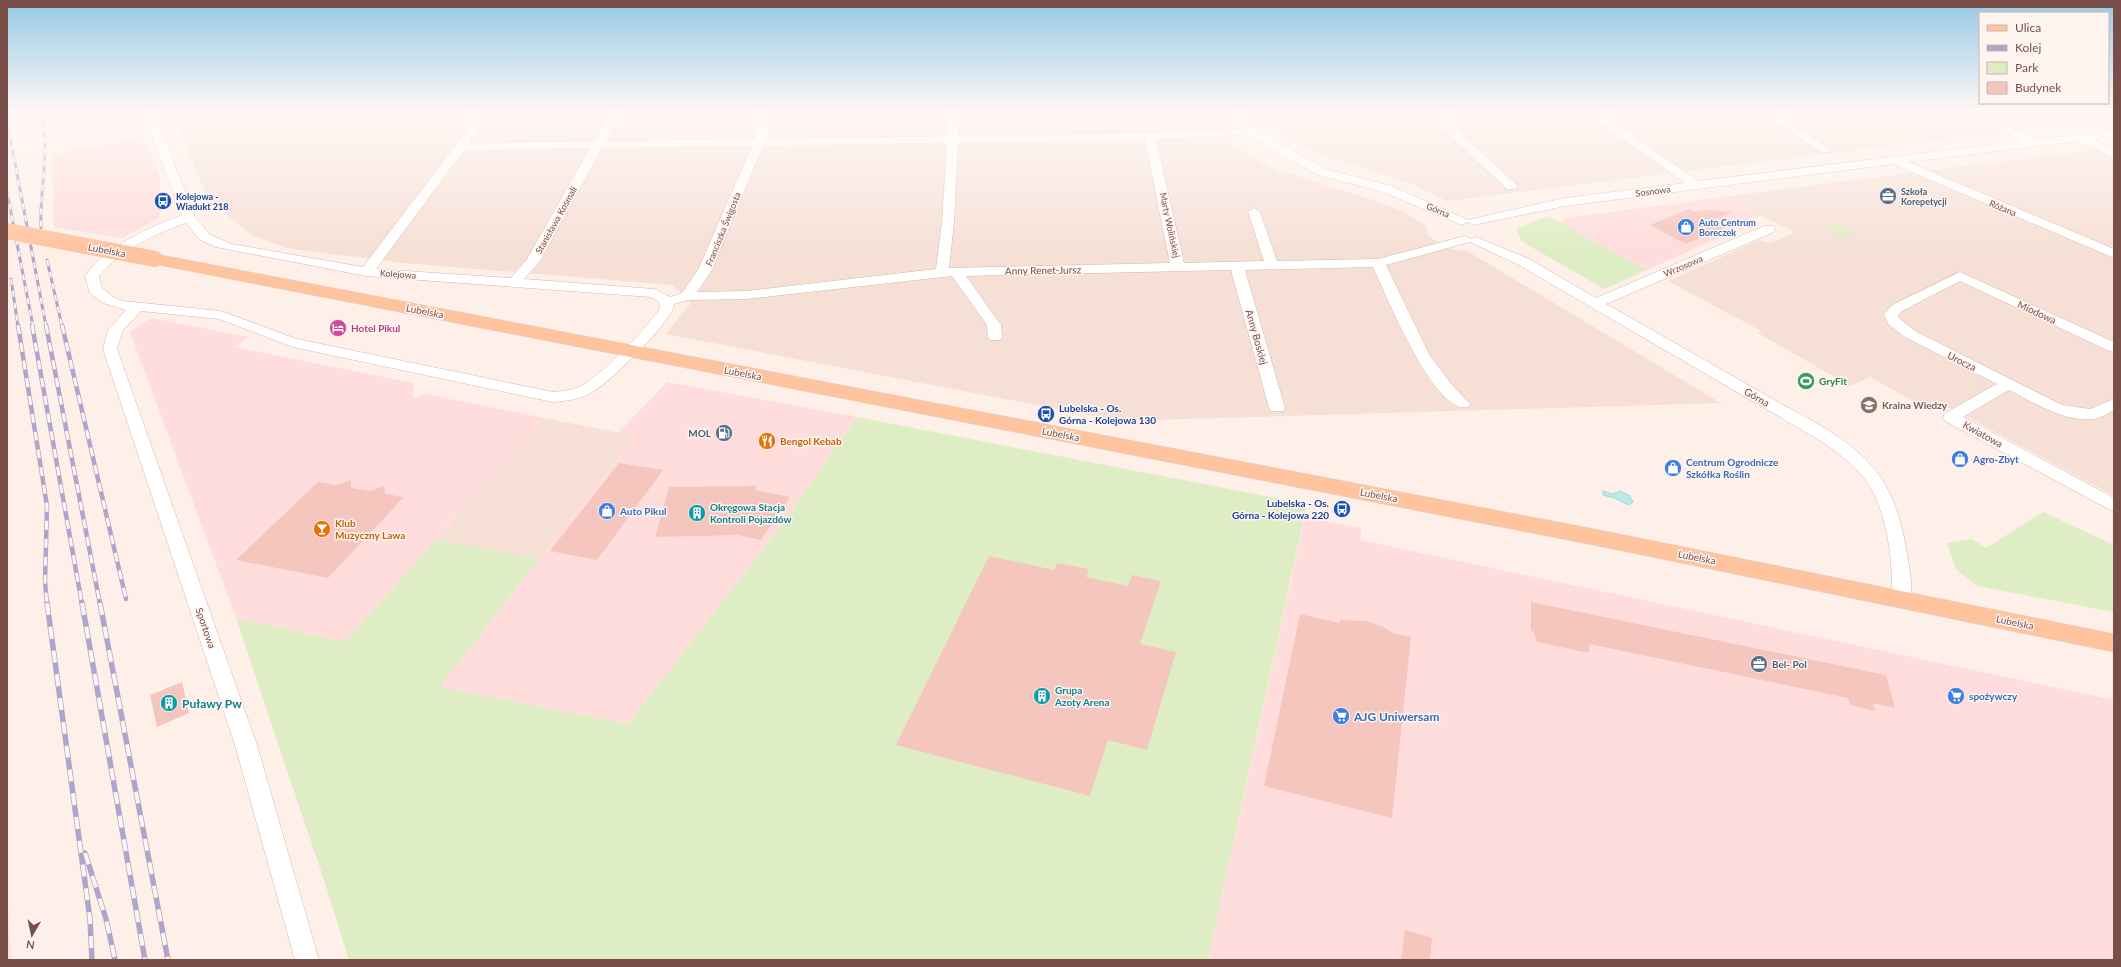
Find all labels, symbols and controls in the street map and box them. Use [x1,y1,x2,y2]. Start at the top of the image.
legend [1979,12,2109,104]
text: Ulica [2015,20,2041,35]
text: Kolej [2015,40,2041,55]
text: Park [2015,60,2039,75]
text: Budynek [2015,80,2062,95]
street label: Sosnowa [1635,183,1671,199]
street label: Stanisława Kosmali [533,184,579,256]
office icon: Szkoła Korepetycji [1878,186,1898,206]
place label: Szkoła Korepetycji [1901,186,1947,207]
bus stop icon: Kolejowa - Wiadukt 218 [153,191,173,211]
place label: Kolejowa - Wiadukt 218 [176,191,228,212]
street label: Franciszka Świgosta [703,191,743,267]
street label: Marty Wolińskiej [1158,191,1182,259]
street label: Różana [1988,197,2018,219]
street label: Górna [1425,200,1451,220]
shop icon: Auto Centrum Boreczek [1676,217,1696,237]
place label: Auto Centrum Boreczek [1698,217,1756,238]
street label: Lubelska [87,240,127,260]
street label: Wrzosowa [1662,253,1704,279]
street label: Anny Renet-Jursz [1005,263,1082,277]
street label: Kolejowa [380,267,416,281]
street label: Miodowa [2016,298,2058,326]
street label: Lubelska [405,301,445,321]
street label: Anny Boskiej [1243,308,1271,366]
hotel icon: Hotel Pikul [328,318,348,338]
place label: Hotel Pikul [351,322,400,334]
street label: Urocza [1946,349,1978,373]
street label: Lubelska [723,363,763,383]
sports icon: GryFit [1796,371,1816,391]
place label: GryFit [1819,375,1847,387]
street label: Górna [1742,385,1772,409]
school or university icon: Kraina Wiedzy [1859,395,1879,415]
place label: Kraina Wiedzy [1882,399,1948,411]
place label: Lubelska - Os. Górna - Kolejowa 130 [1059,402,1156,426]
bus stop icon: Lubelska - Os. Górna - Kolejowa 130 [1036,404,1056,424]
street label: Kwiatowa [1961,418,2005,450]
fuel station icon: MOL [714,423,734,443]
street label: Lubelska [1041,424,1081,444]
place label: MOL [688,427,712,439]
restaurant icon: Bengol Kebab [757,431,777,451]
place label: Bengol Kebab [780,435,842,447]
shop icon: Agro-Zbyt [1950,449,1970,469]
place label: Agro-Zbyt [1972,453,2019,465]
place label: Centrum Ogrodnicze Szkółka Roślin [1686,456,1779,480]
shop icon: Centrum Ogrodnicze Szkółka Roślin [1663,458,1683,478]
street label: Lubelska [1359,485,1399,505]
place label: Lubelska - Os. Górna - Kolejowa 220 [1232,497,1329,521]
bus stop icon: Lubelska - Os. Górna - Kolejowa 220 [1332,499,1352,519]
shop icon: Auto Pikul [597,501,617,521]
place label: Okręgowa Stacja Kontroli Pojazdów [710,501,792,525]
building icon: Okręgowa Stacja Kontroli Pojazdów [687,503,707,523]
place label: Auto Pikul [619,505,667,517]
place label: Klub Muzyczny Lawa [335,517,405,541]
bar icon: Klub Muzyczny Lawa [312,519,332,539]
street label: Lubelska [1677,547,1717,567]
street label: Sportowa [193,606,219,650]
street label: Lubelska [1995,612,2035,632]
office icon: Bel- Pol [1749,654,1769,674]
place label: Bel- Pol [1772,658,1807,670]
place label: Grupa Azoty Arena [1054,684,1110,708]
building icon: Grupa Azoty Arena [1032,686,1052,706]
supermarket icon: spożywczy [1946,686,1966,706]
place label: spożywczy [1969,690,2018,702]
building icon: Puławy Pw [159,693,179,713]
place label: Puławy Pw [182,696,242,711]
supermarket icon: AJG Uniwersam [1331,706,1351,726]
place label: AJG Uniwersam [1353,709,1439,724]
north arrow [12,915,52,955]
text: N [25,938,36,952]

